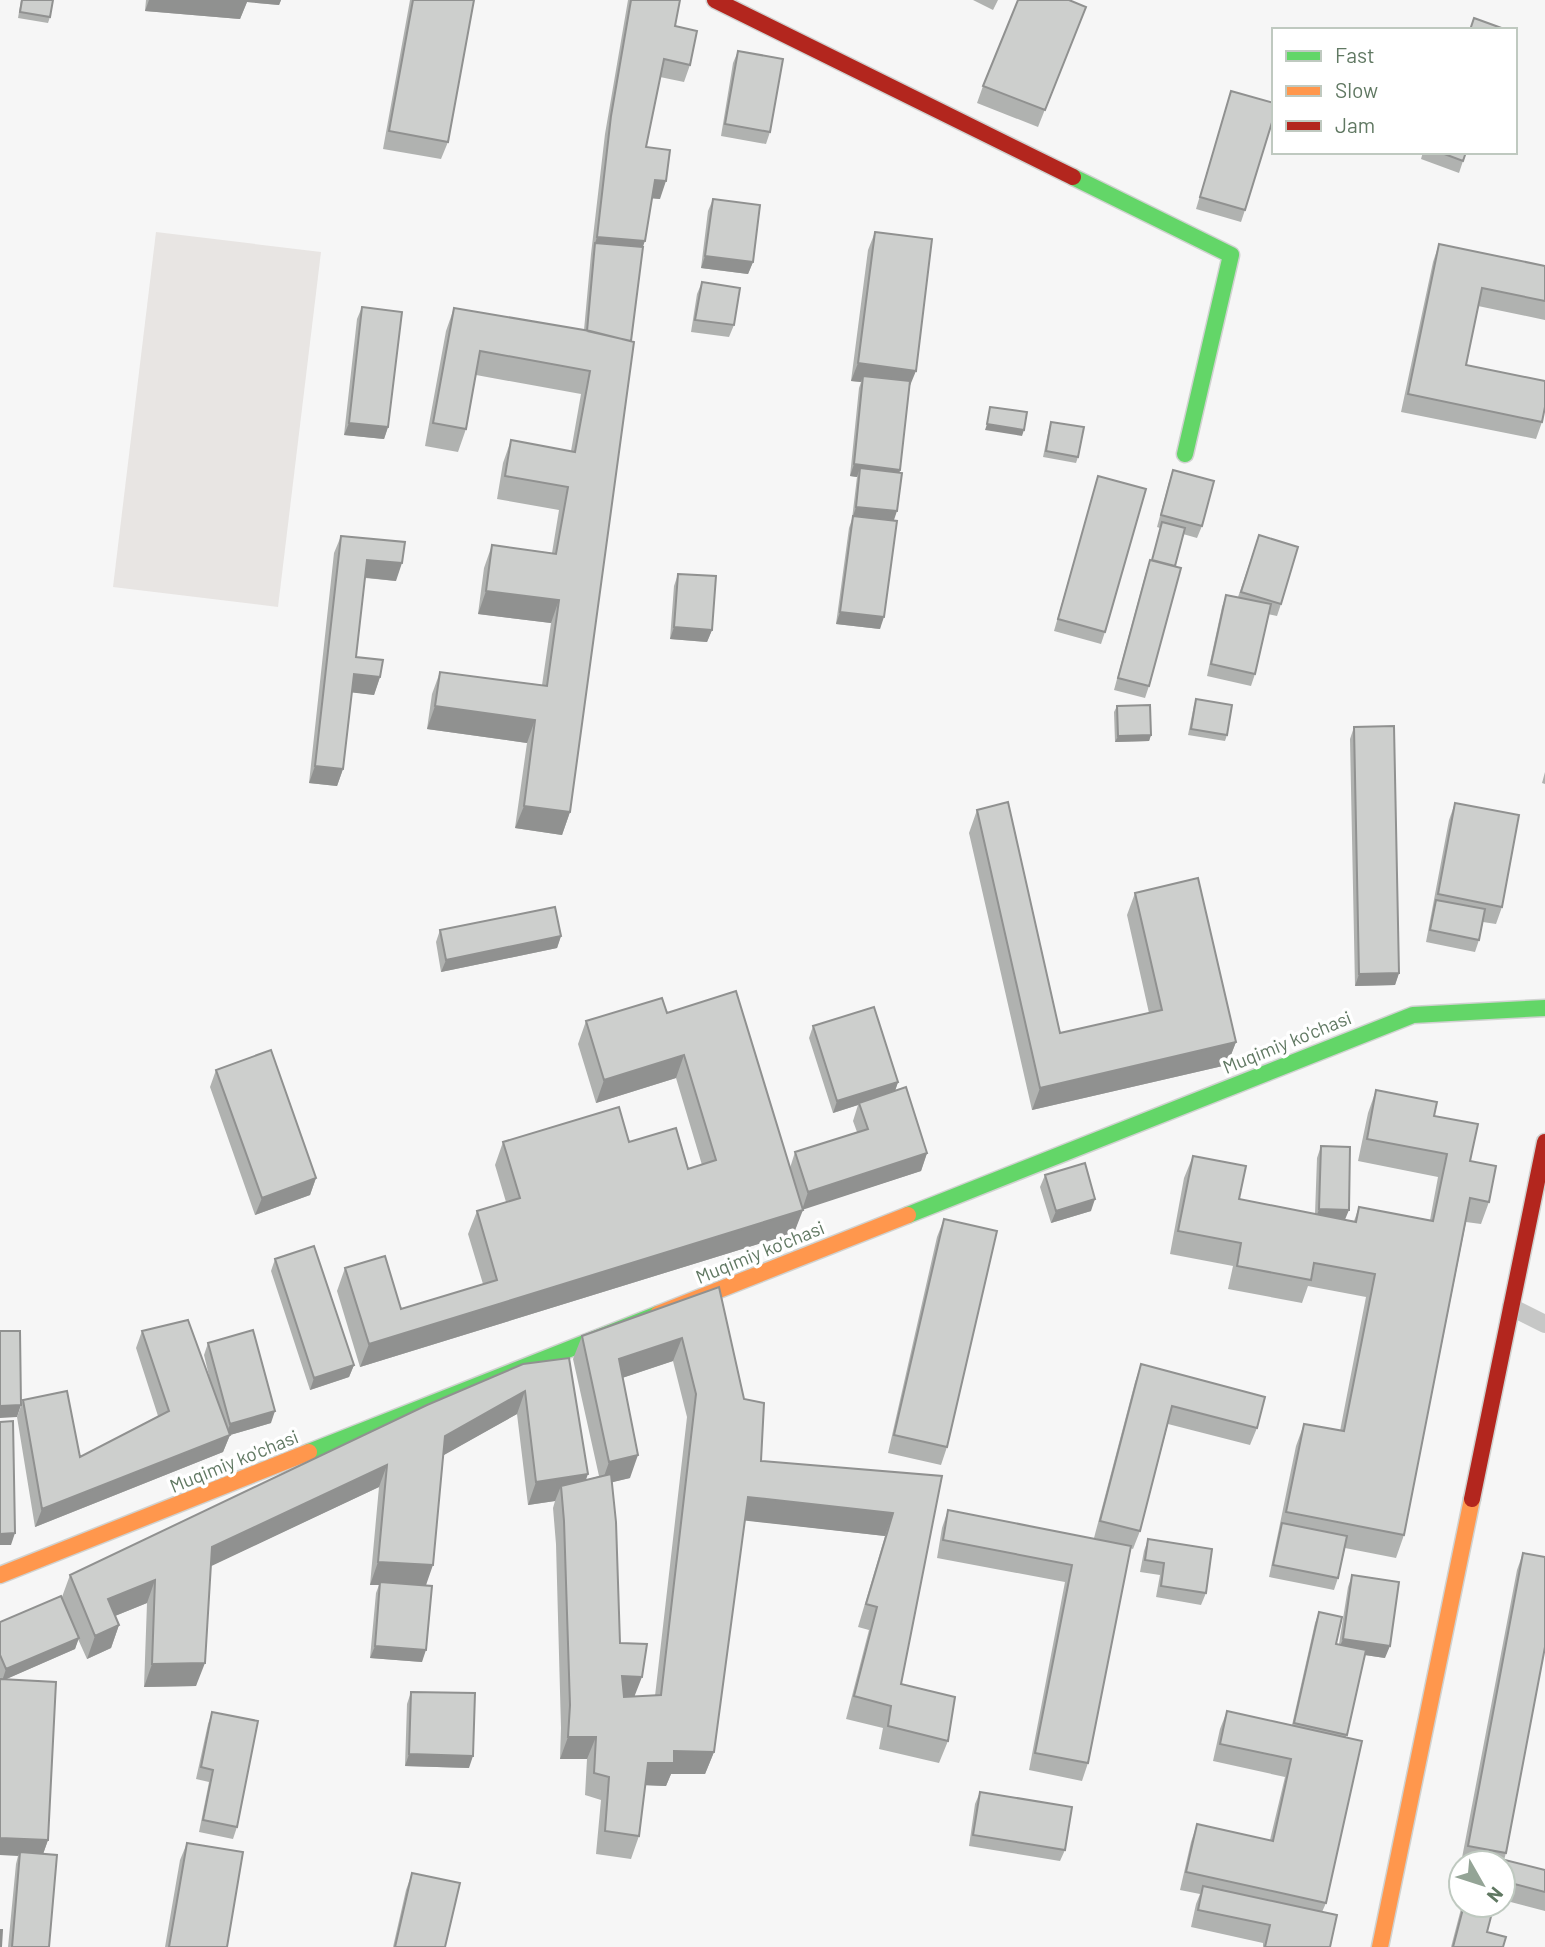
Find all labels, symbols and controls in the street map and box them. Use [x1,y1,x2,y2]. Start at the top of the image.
legend [1272,28,1517,154]
text: Fast [1335,42,1375,67]
text: Slow [1335,77,1378,102]
text: Jam [1335,112,1375,137]
street label: Muqimiy ko'chasi [1219,1005,1355,1078]
street label: Muqimiy ko'chasi [692,1215,828,1288]
street label: Muqimiy ko'chasi [166,1424,302,1497]
north arrow [1447,1849,1517,1919]
text: N [1483,1883,1509,1907]

